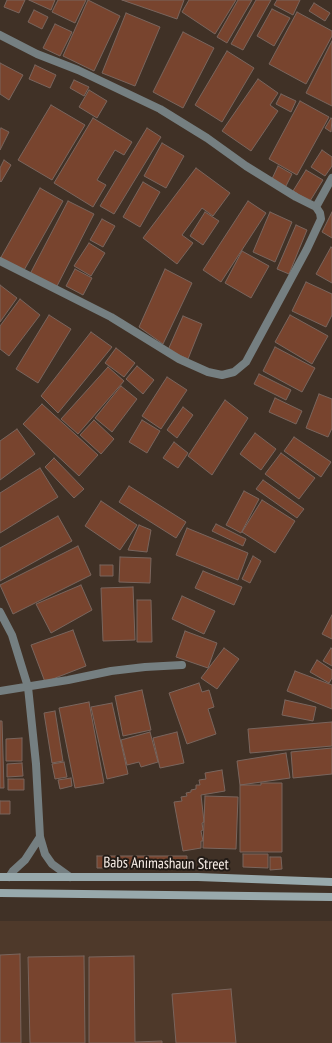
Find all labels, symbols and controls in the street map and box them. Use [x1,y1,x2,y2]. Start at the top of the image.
street label: Babs Animashaun Street [103,854,229,874]

